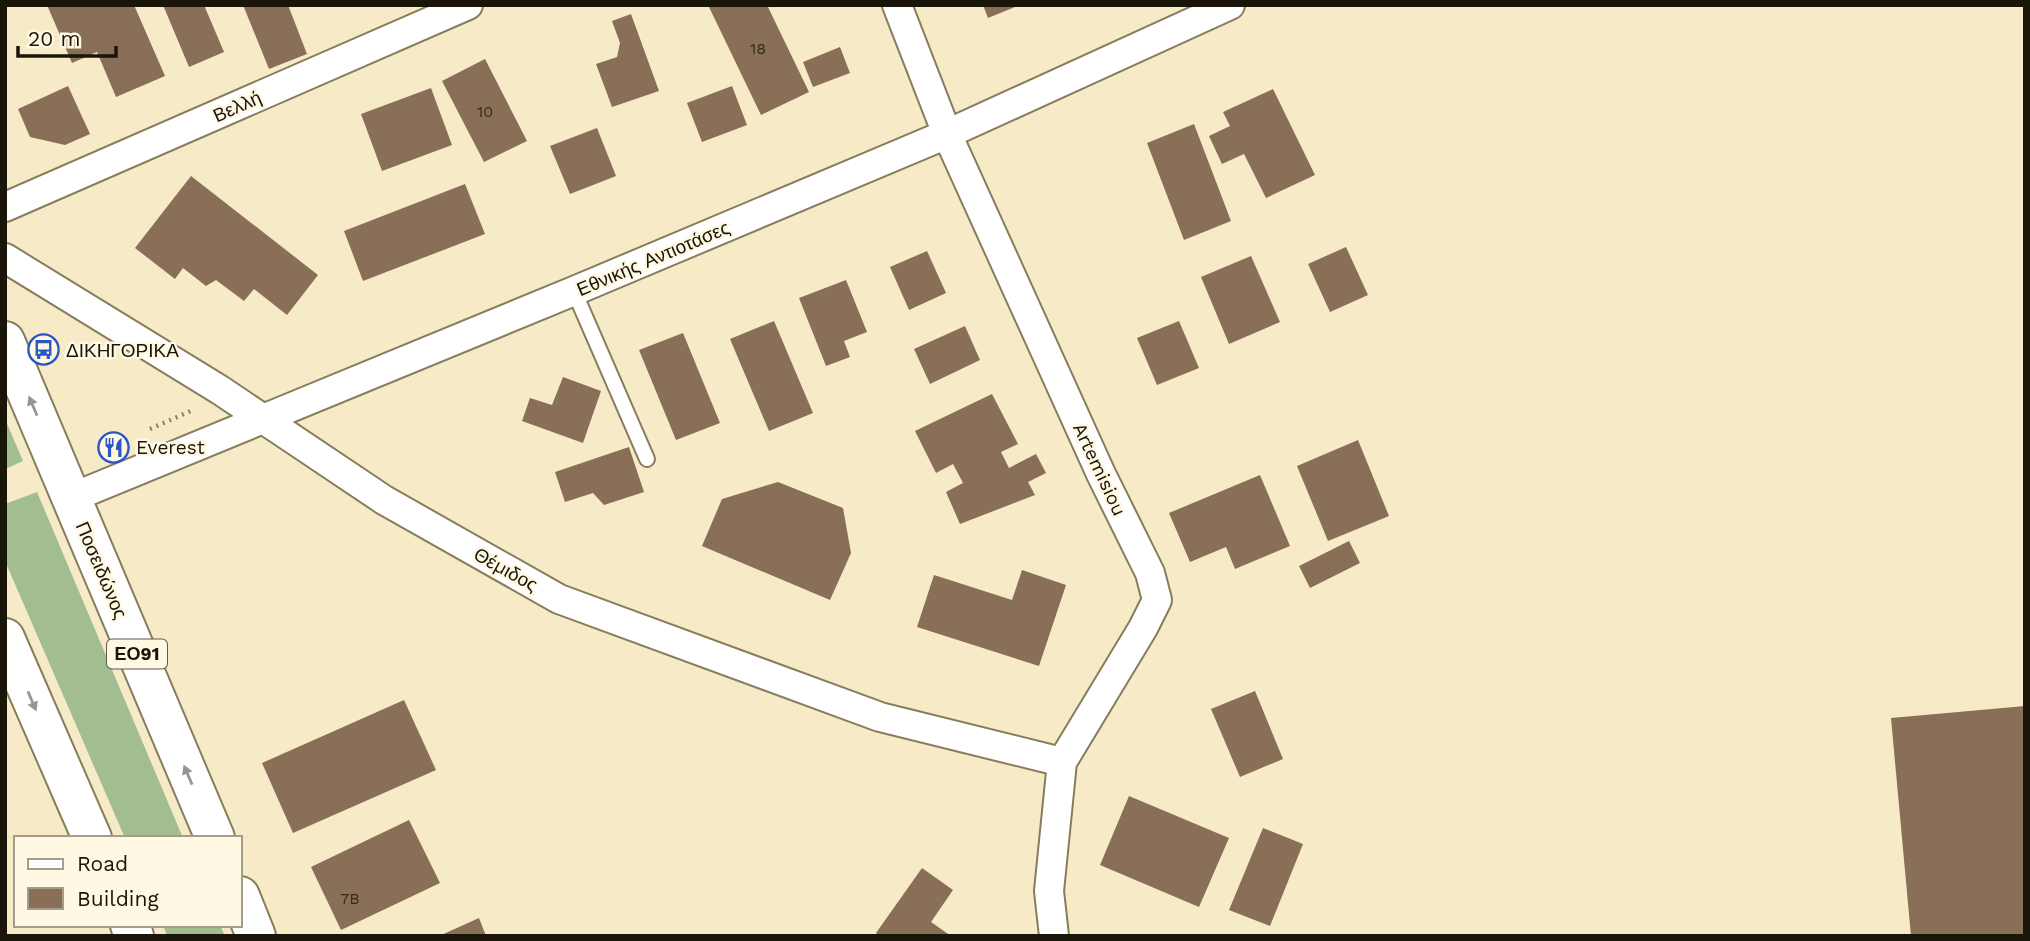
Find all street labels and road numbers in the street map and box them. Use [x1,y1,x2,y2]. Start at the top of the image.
street label: Βελλή [209,86,265,127]
street label: Εθνικής Αντιοτάσες [573,216,733,301]
street label: Artemisiou [1068,419,1131,519]
street label: Ποσειδώνος [71,518,132,622]
street label: Θέμιδος [470,543,542,596]
road number: ΕΟ91 [107,640,167,668]

